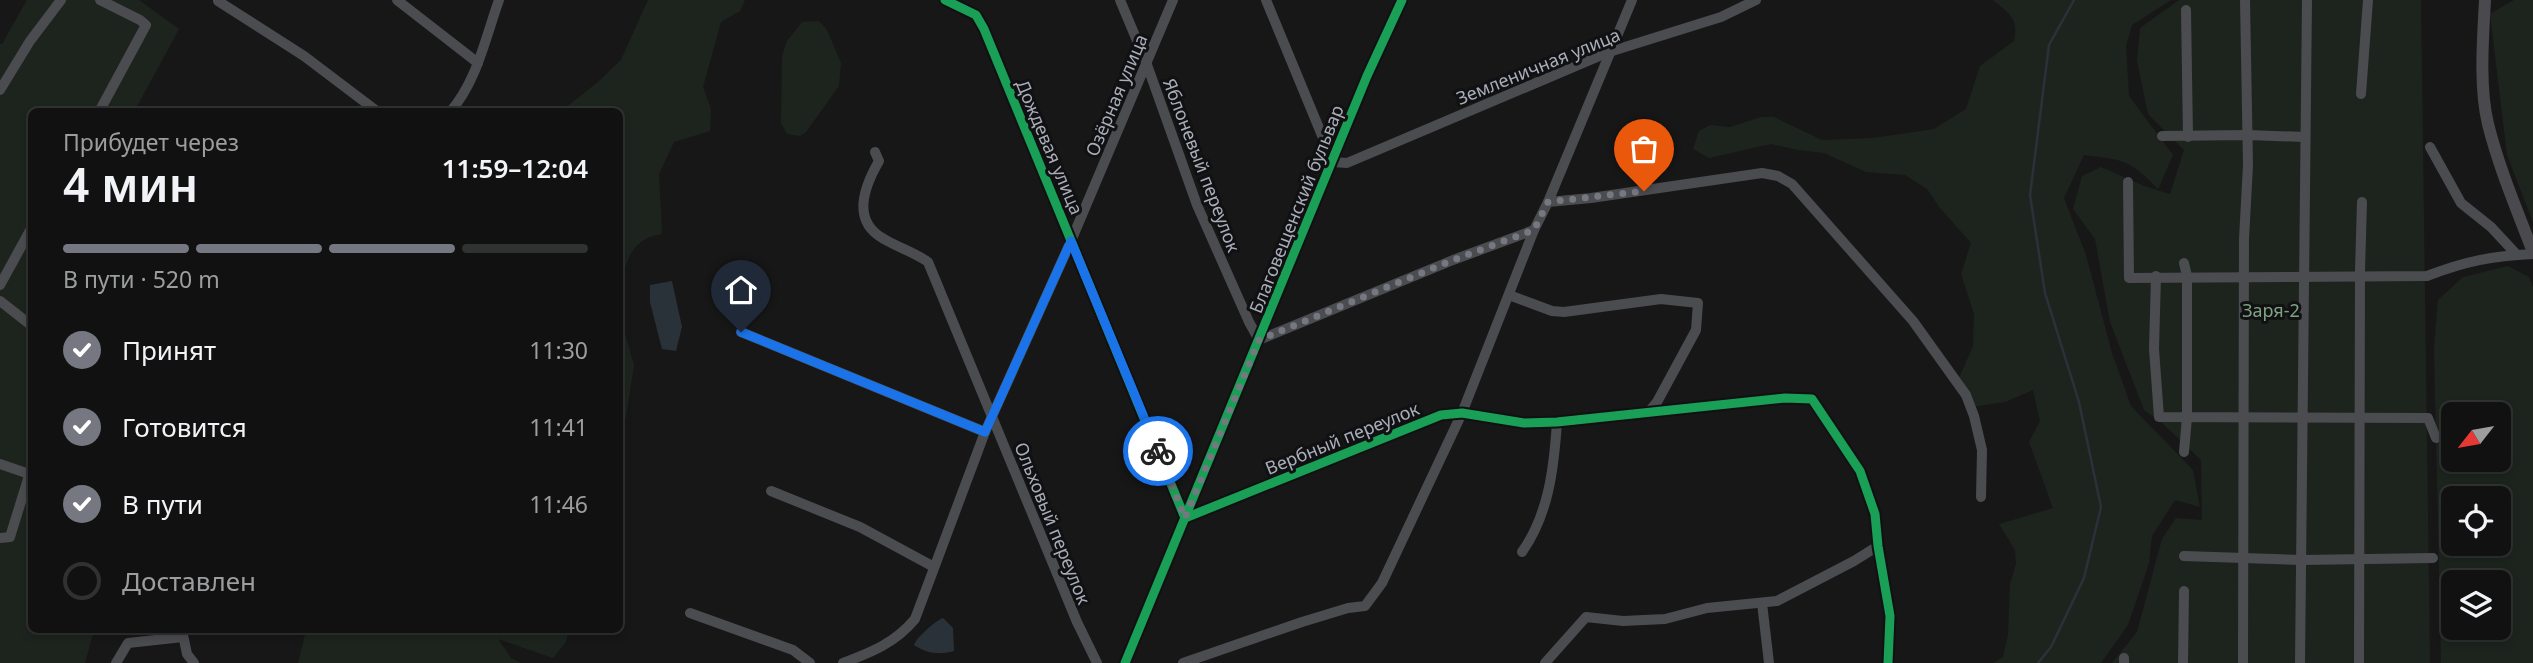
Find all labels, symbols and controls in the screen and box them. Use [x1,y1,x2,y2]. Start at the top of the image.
street label: Земленичная улица [1453,22,1623,110]
street label: Озёрная улица [1079,30,1153,160]
street label: Яблоневый переулок [1158,75,1246,256]
street label: Дождевая улица [1011,76,1089,218]
street label: Благовещенский бульвар [1243,101,1349,317]
pin [1614,119,1674,191]
text: Прибудет через [63,126,239,158]
icon: bag [1625,130,1663,168]
text: 11:59–12:04 [442,150,588,186]
text: 4 мин [63,153,198,215]
pin [711,260,771,332]
text: В пути · 520 m [63,263,220,295]
icon: home [722,271,760,309]
park label: Заря-2 [2242,298,2300,322]
icon: check [63,331,101,369]
text: Принят [122,332,216,368]
text: 11:30 [529,334,588,366]
street label: Вербный переулок [1261,396,1423,480]
north arrow [2441,402,2511,472]
map controls [2441,402,2511,640]
icon: check [63,408,101,446]
text: Готовится [122,409,247,445]
text: 11:41 [529,411,588,443]
courier [1123,416,1193,486]
icon: bike [1139,432,1177,470]
street label: Ольховый переулок [1009,438,1097,608]
icon: check [63,485,101,523]
text: В пути [122,486,203,522]
button: locate [2441,486,2511,556]
text: 11:46 [529,488,588,520]
text: Доставлен [122,563,256,599]
button: layers [2441,570,2511,640]

